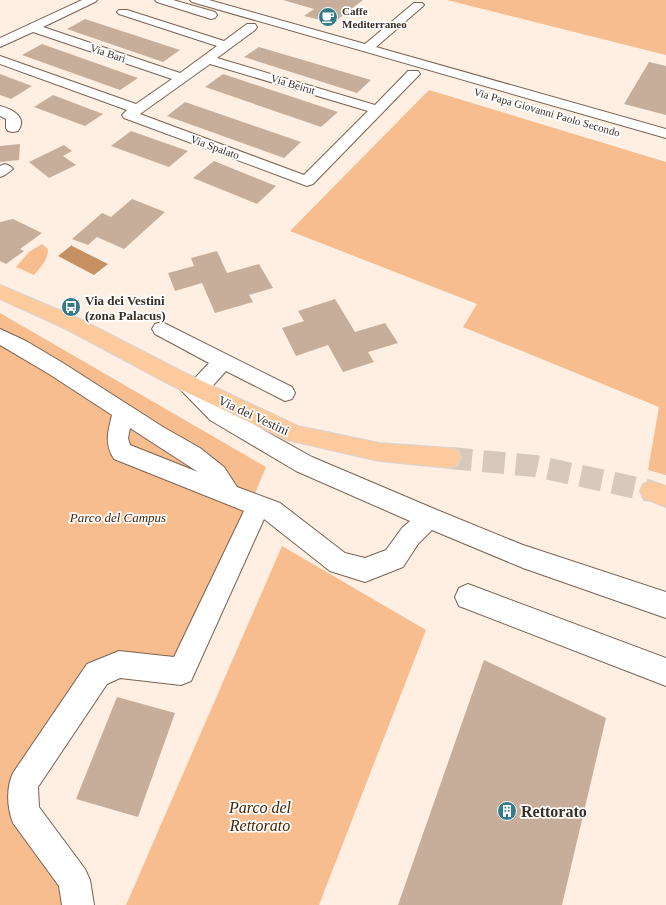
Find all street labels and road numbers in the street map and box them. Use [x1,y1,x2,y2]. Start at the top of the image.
street label: Via Bari [89,41,127,65]
street label: Via Beirut [270,72,316,96]
street label: Via Papa Giovanni Paolo Secondo [473,85,622,139]
street label: Via Spalato [189,133,241,162]
street label: Via dei Vestini [216,393,292,439]

